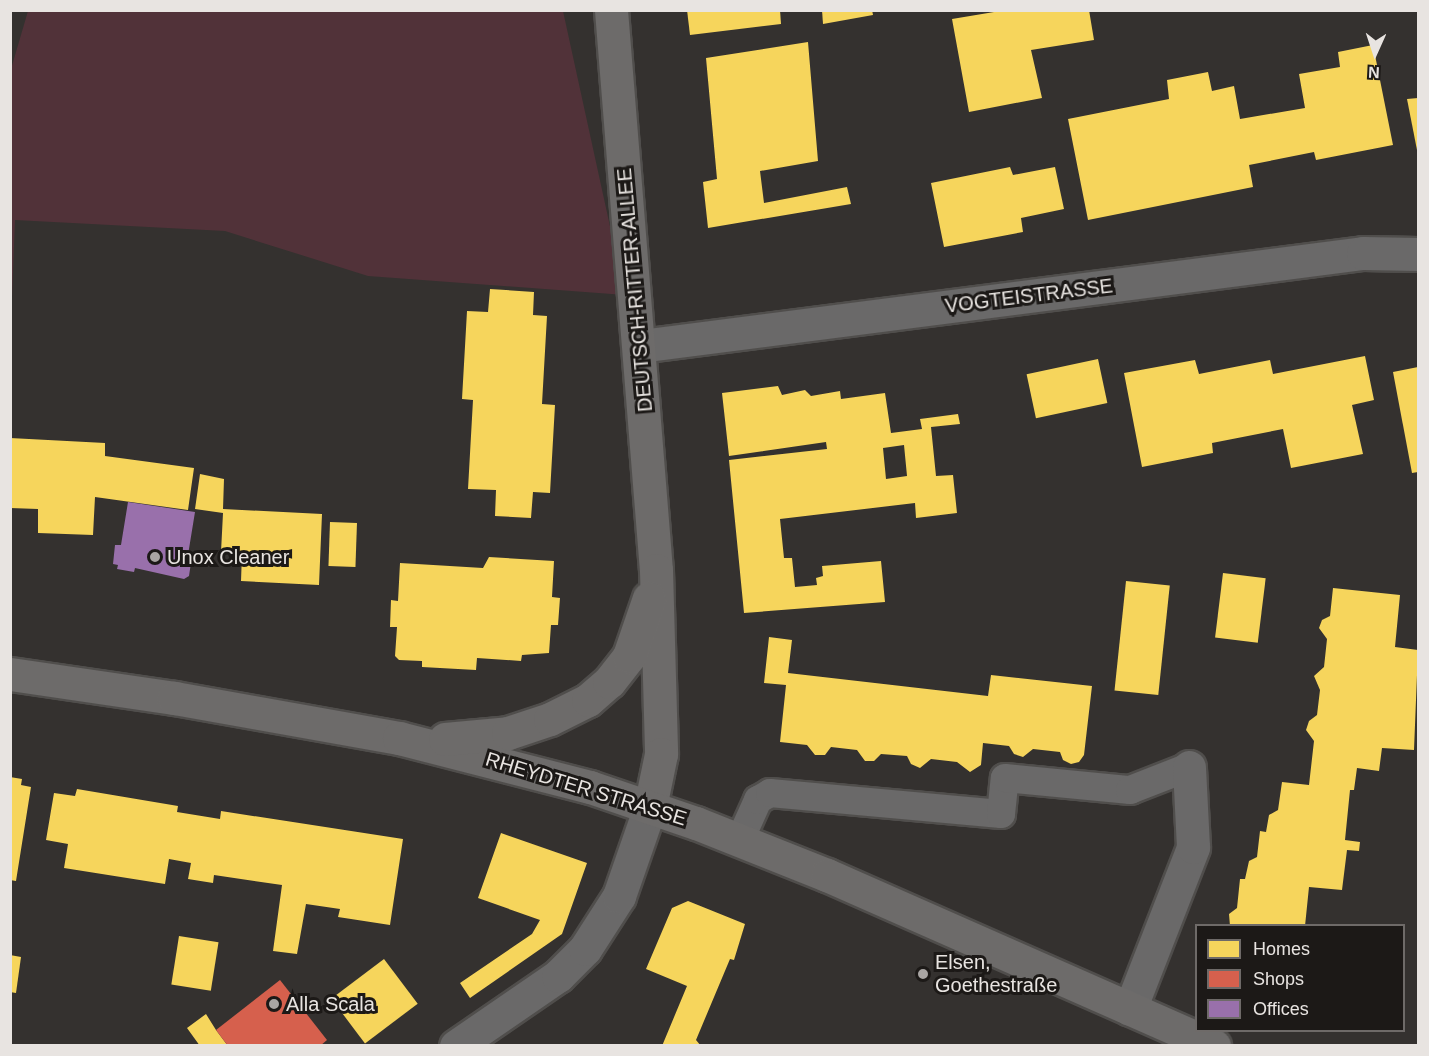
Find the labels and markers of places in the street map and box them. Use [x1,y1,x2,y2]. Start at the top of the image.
place label: Unox Cleaner [167,545,289,569]
marker: Unox Cleaner [148,550,162,564]
place label: Elsen, Goethestraße [935,951,1057,998]
marker: Elsen, Goethestraße [916,967,930,981]
place label: Alla Scala [286,992,375,1016]
marker: Alla Scala [267,997,281,1011]

